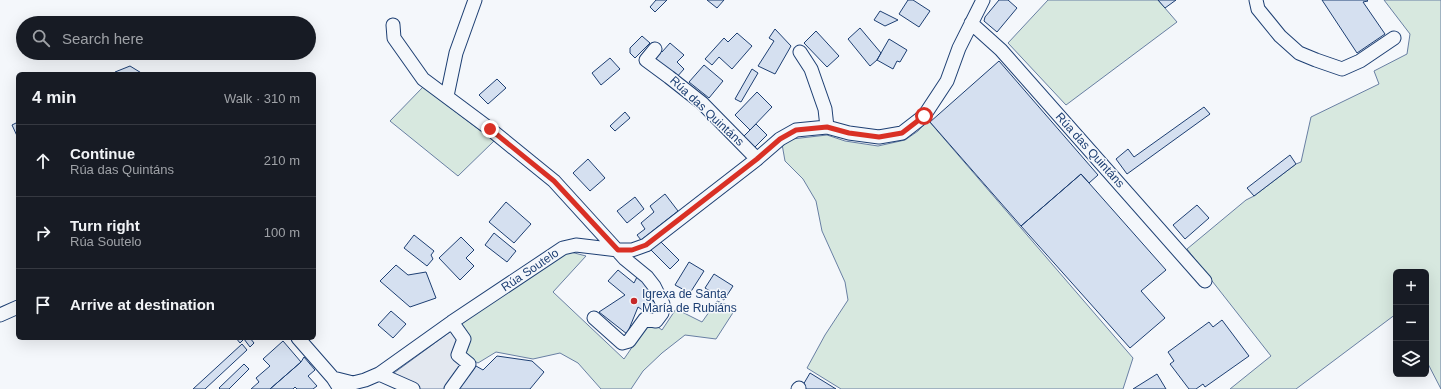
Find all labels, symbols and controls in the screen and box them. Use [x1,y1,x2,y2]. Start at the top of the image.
search box [16,16,316,60]
icon: search [30,27,52,49]
text: Search here [62,30,144,47]
street label: Rúa das Quintáns [667,73,747,149]
text: 4 min [32,88,76,107]
text: Walk · 310 m [224,91,300,106]
route start [915,107,933,125]
street label: Rúa das Quintáns [1053,110,1127,190]
route end [481,120,499,138]
text: Continue [70,145,135,162]
icon: ahead [32,150,54,172]
text: 210 m [264,153,300,168]
text: Rúa das Quintáns [70,162,174,177]
text: Turn right [70,217,140,234]
icon: right [32,222,54,244]
text: 100 m [264,225,300,240]
text: Rúa Soutelo [70,234,142,249]
street label: Rúa Soutelo [499,246,562,294]
map controls [1393,269,1429,377]
button: + [1393,269,1429,305]
place label: Igrexa de Santa María de Rubiáns [642,287,737,315]
icon: arrive [32,294,54,316]
text: Arrive at destination [70,296,215,313]
marker: Igrexa de Santa María de Rubiáns [629,296,639,306]
button: − [1393,305,1429,341]
button: layers [1393,341,1429,377]

